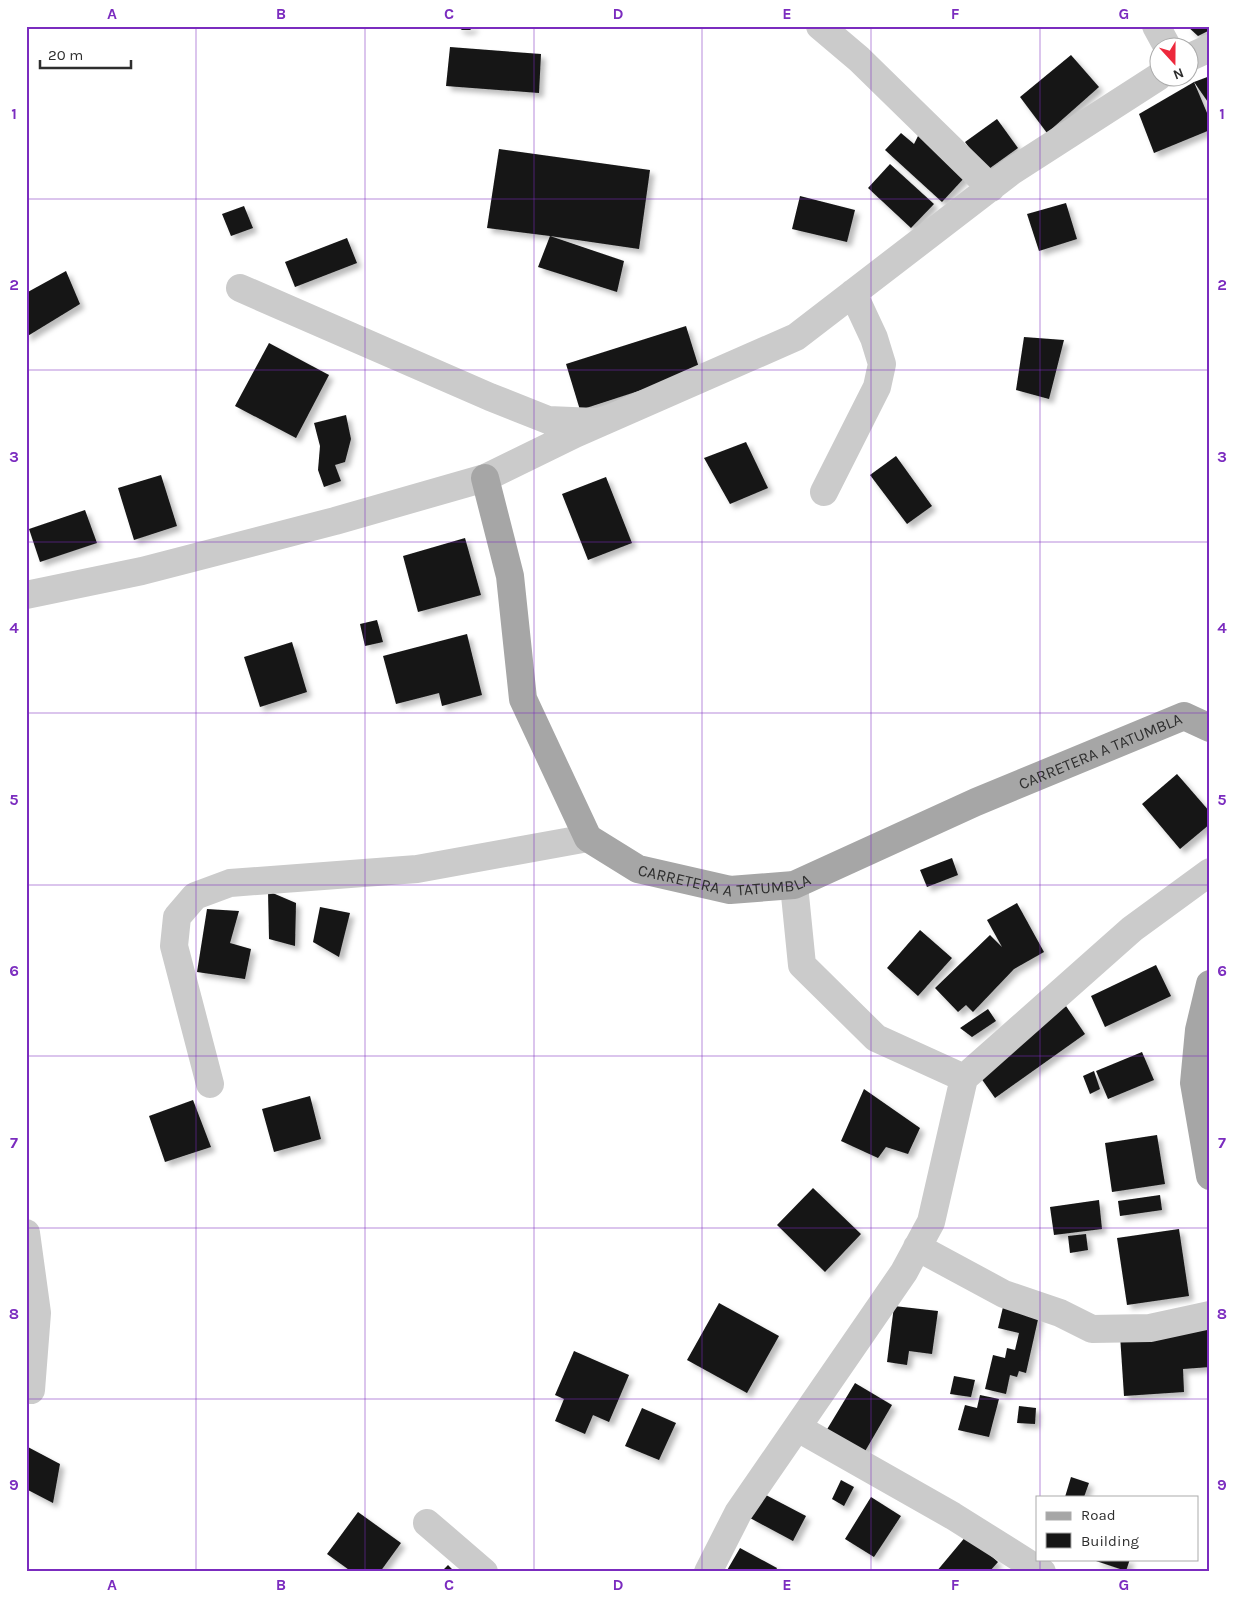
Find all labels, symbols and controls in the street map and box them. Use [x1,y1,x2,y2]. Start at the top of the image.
text: A [107,4,117,23]
text: B [276,4,286,23]
text: C [444,4,454,23]
text: D [613,4,624,23]
text: E [782,4,792,23]
text: F [951,4,960,23]
text: G [1119,4,1129,23]
scale bar [40,38,131,70]
north arrow [1148,38,1198,88]
text: 20 m [48,46,83,64]
text: N [1171,64,1186,83]
text: 1 [11,104,17,123]
text: 1 [1219,104,1225,123]
text: 2 [9,275,19,294]
text: 2 [1217,275,1227,294]
text: 3 [9,447,19,466]
text: 3 [1217,447,1227,466]
text: 4 [9,618,19,637]
text: 4 [1217,618,1227,637]
street label: CARRETERA A TATUMBLA [1016,708,1185,793]
text: 5 [9,790,19,809]
text: 5 [1217,790,1227,809]
street label: CARRETERA A TATUMBLA [636,860,813,900]
text: 6 [9,961,19,980]
text: 6 [1217,961,1227,980]
text: 7 [10,1133,18,1152]
text: 7 [1218,1133,1226,1152]
text: 8 [9,1304,19,1323]
text: 8 [1217,1304,1227,1323]
text: 9 [9,1475,19,1494]
text: 9 [1217,1475,1227,1494]
legend [1036,1496,1198,1560]
text: Road [1081,1506,1116,1524]
text: Building [1081,1532,1139,1550]
text: A [107,1575,117,1594]
text: B [276,1575,286,1594]
text: C [444,1575,454,1594]
text: D [613,1575,624,1594]
text: E [782,1575,792,1594]
text: F [951,1575,960,1594]
text: G [1119,1575,1129,1594]

